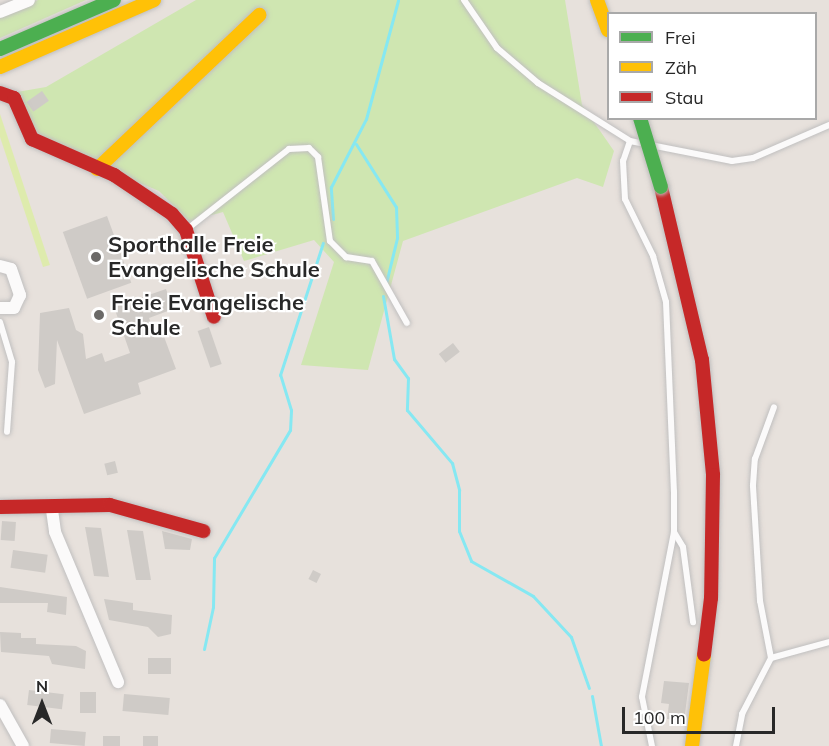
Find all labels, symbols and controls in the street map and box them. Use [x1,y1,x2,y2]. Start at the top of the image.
legend [607,12,817,120]
text: Frei [665,26,695,49]
text: Zäh [665,56,697,79]
text: Stau [665,86,704,109]
place label: Sporthalle Freie Evangelische Schule [108,231,320,282]
marker: Sporthalle Freie Evangelische Schule [89,250,103,264]
place label: Freie Evangelische Schule [111,289,304,340]
marker: Freie Evangelische Schule [92,308,106,322]
north arrow [12,674,72,734]
text: N [36,676,48,696]
scale bar [625,695,778,733]
text: 100 m [633,706,686,729]

